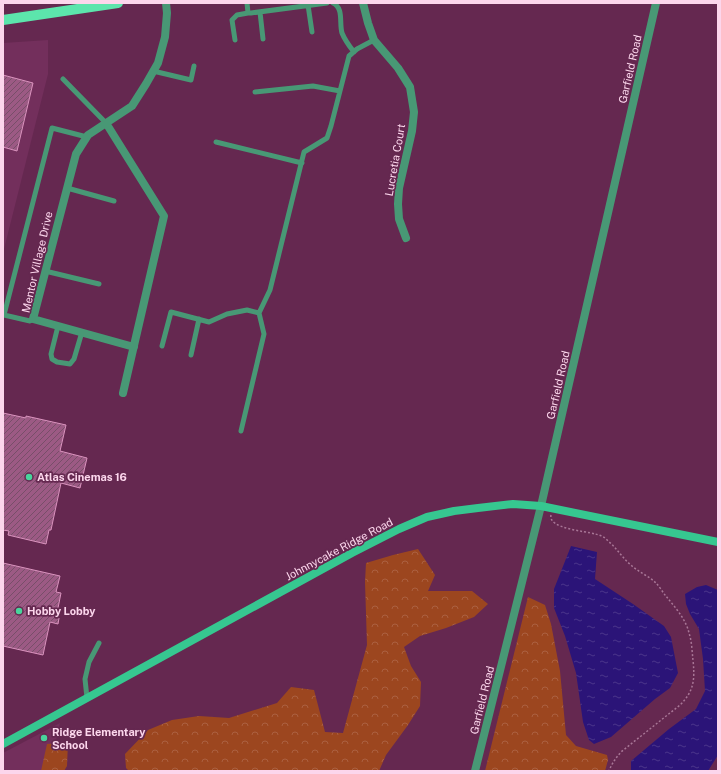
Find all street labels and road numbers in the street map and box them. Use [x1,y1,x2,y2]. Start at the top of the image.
street label: Garfield Road [616,34,644,104]
street label: Lucretia Court [383,123,407,197]
street label: Mentor Village Drive [19,210,55,314]
street label: Garfield Road [544,350,572,420]
street label: Johnnycake Ridge Road [283,516,395,582]
street label: Garfield Road [468,665,496,735]

